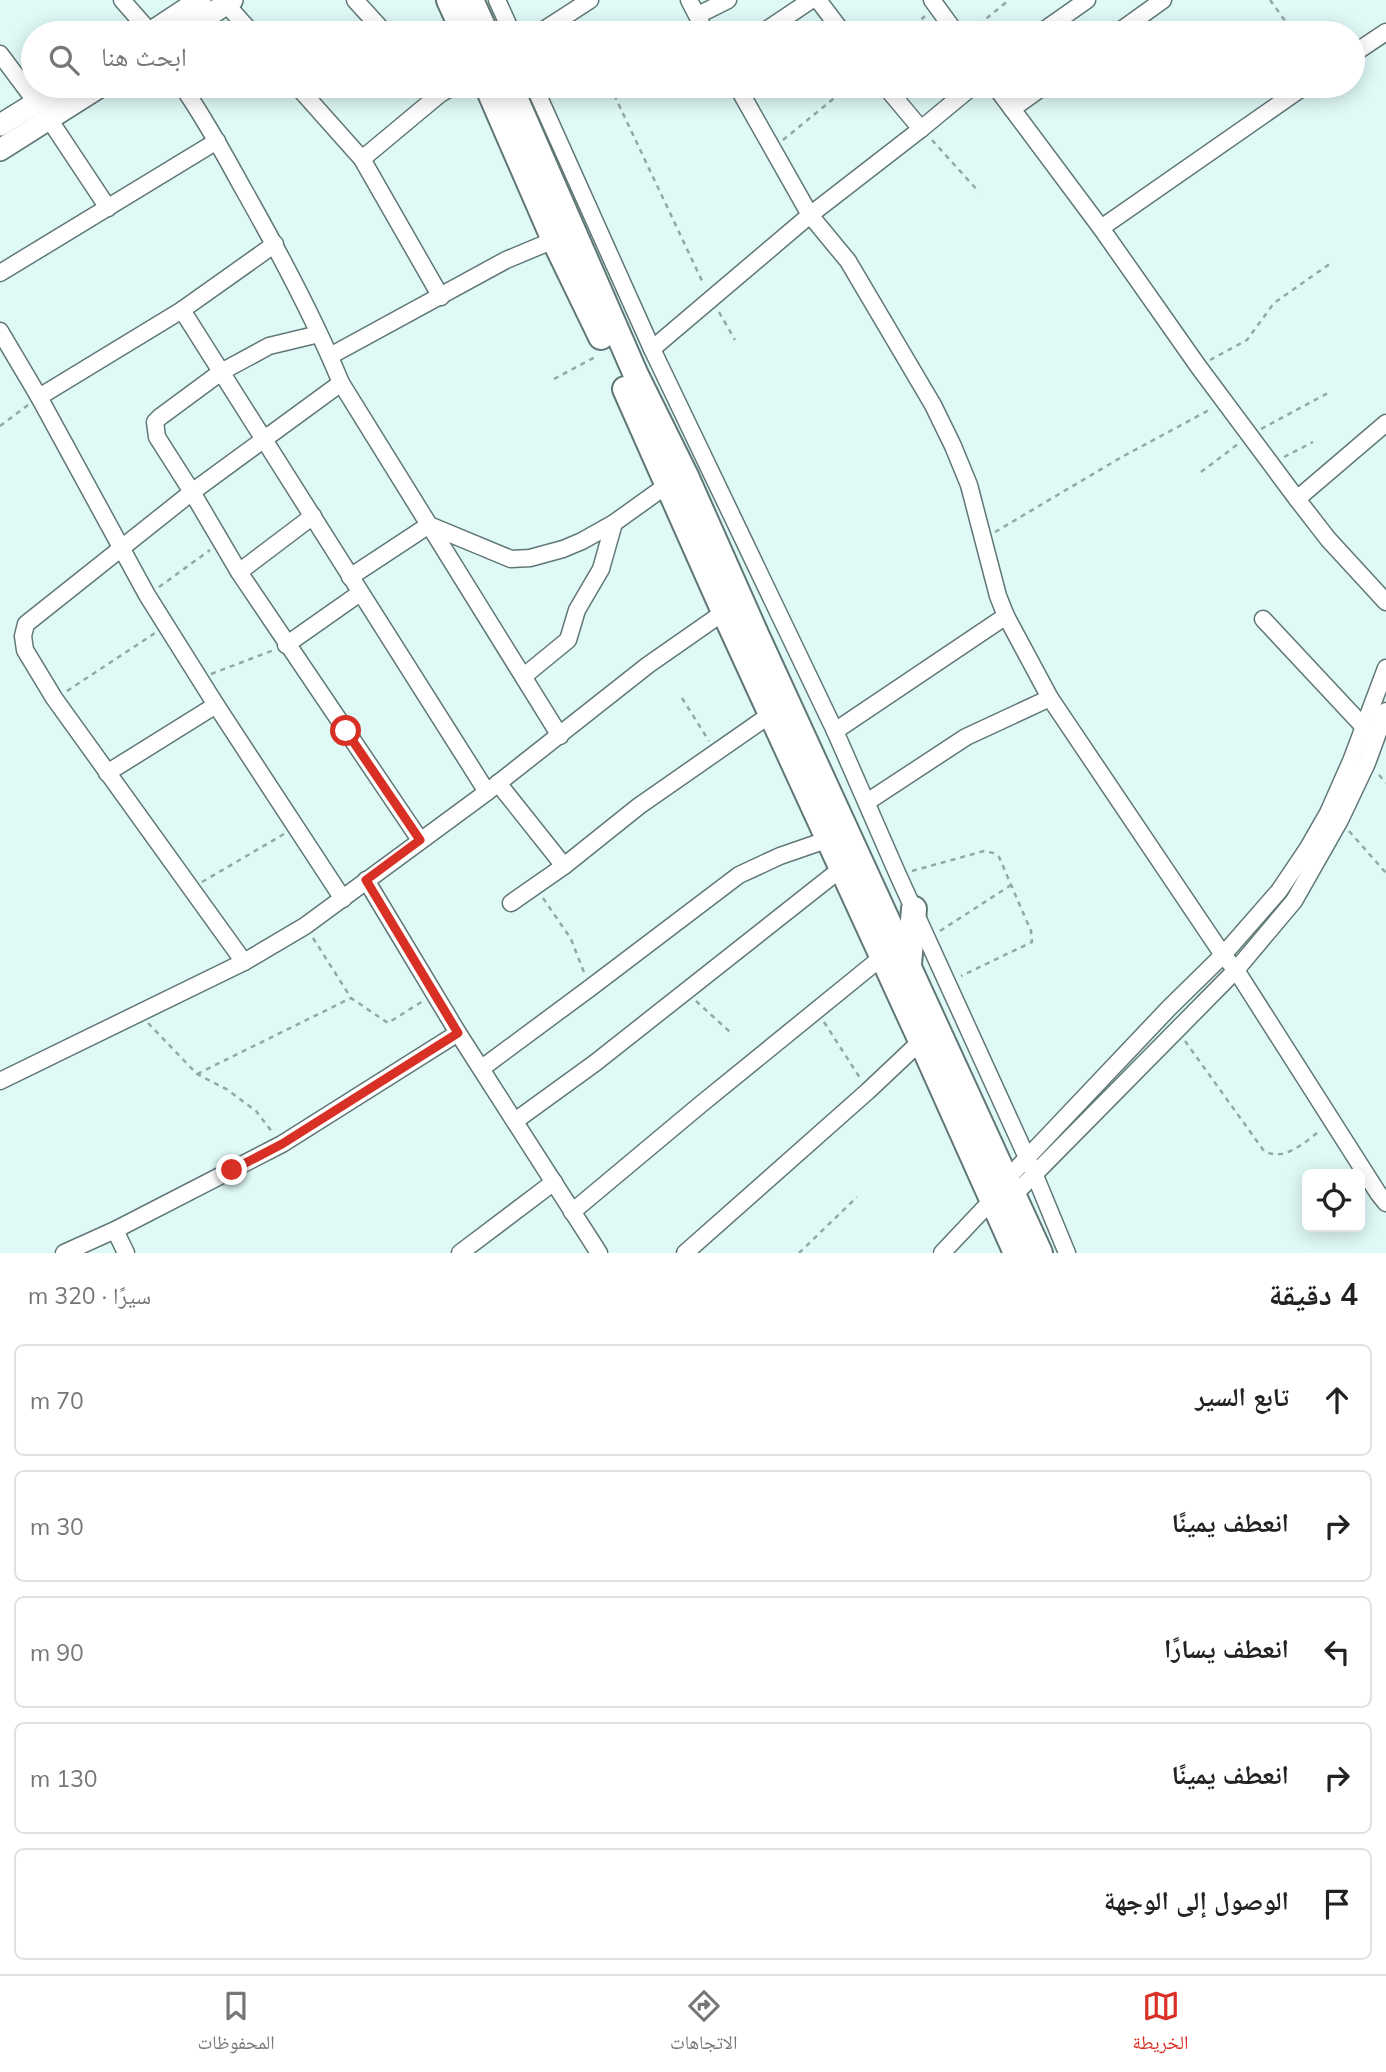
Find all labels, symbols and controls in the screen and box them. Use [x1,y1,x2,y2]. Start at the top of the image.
search box [21,21,1365,98]
text: ابحث هنا [101,40,187,73]
icon: search [45,41,83,79]
route start [330,715,361,746]
route end [216,1154,247,1185]
map controls [1302,1169,1365,1232]
button: locate [1302,1169,1365,1232]
text: 4 دقيقة [1269,1275,1358,1313]
text: سيرًا · 320 m [28,1281,151,1310]
text: تابع السير [1195,1380,1289,1413]
icon: ahead [1318,1381,1356,1419]
text: 70 m [30,1386,84,1415]
text: انعطف يمينًا [1172,1506,1289,1539]
icon: right [1318,1507,1356,1545]
text: 30 m [30,1512,84,1541]
text: انعطف يسارًا [1164,1632,1289,1665]
icon: left [1318,1633,1356,1671]
text: 90 m [30,1638,84,1667]
text: انعطف يمينًا [1172,1758,1289,1791]
icon: right [1318,1759,1356,1797]
text: 130 m [30,1764,98,1793]
text: الوصول إلى الوجهة [1104,1884,1289,1917]
icon: arrive [1318,1885,1356,1923]
tab: المحفوظات [198,1987,275,2061]
tab: الاتجاهات [670,1987,737,2061]
tab: الخريطة [1133,1987,1188,2061]

